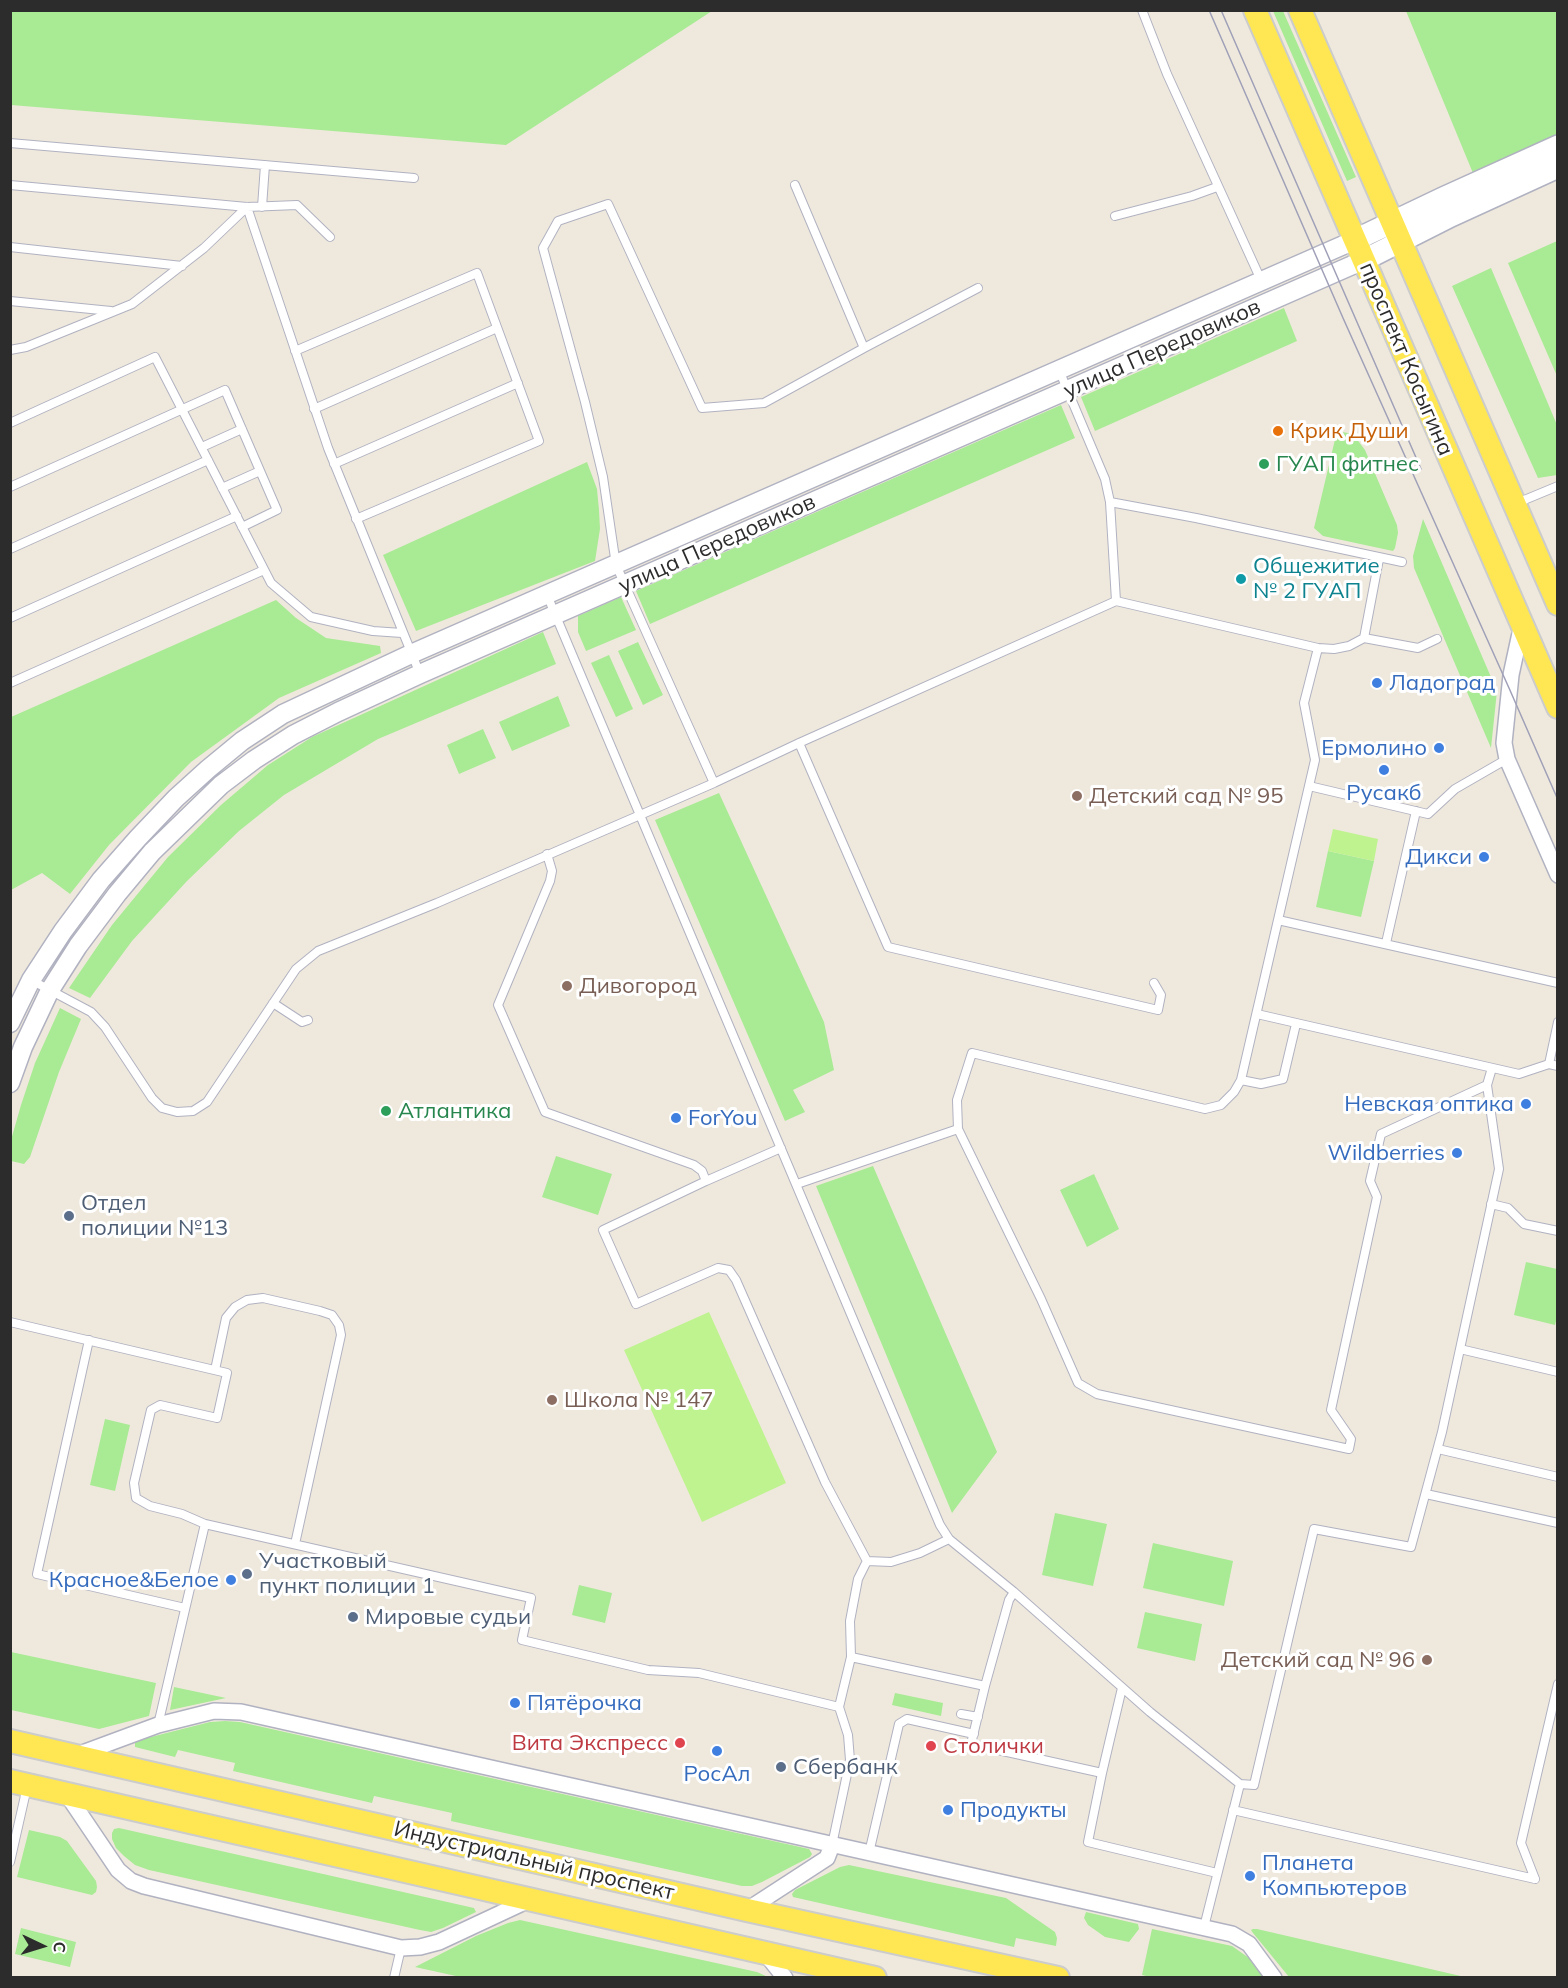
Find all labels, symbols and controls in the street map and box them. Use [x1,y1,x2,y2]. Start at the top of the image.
street label: проспект Косыгина [1353,258,1459,460]
street label: улица Передовиков [1059,294,1265,404]
place label: Крик Души [1290,418,1409,444]
marker: Крик Души [1271,424,1285,438]
place label: ГУАП фитнес [1276,451,1419,477]
marker: ГУАП фитнес [1257,457,1271,471]
street label: улица Передовиков [614,489,820,599]
place label: Общежитие № 2 ГУАП [1253,553,1380,604]
marker: Общежитие № 2 ГУАП [1234,572,1248,586]
place label: Ладоград [1389,670,1495,696]
marker: Ладоград [1370,676,1384,690]
place label: Ермолино [1321,735,1427,761]
marker: Ермолино [1432,741,1446,755]
marker: Русакб [1377,763,1391,777]
place label: Русакб [1346,780,1422,806]
place label: Детский сад № 95 [1089,783,1283,809]
marker: Детский сад № 95 [1070,789,1084,803]
place label: Дикси [1405,844,1472,870]
marker: Дикси [1477,850,1491,864]
place label: Дивогород [579,973,697,999]
marker: Дивогород [560,979,574,993]
place label: Невская оптика [1344,1091,1514,1117]
marker: Невская оптика [1519,1097,1533,1111]
place label: Атлантика [398,1098,511,1124]
marker: Атлантика [379,1104,393,1118]
place label: ForYou [688,1105,757,1131]
marker: ForYou [669,1111,683,1125]
place label: Wildberries [1328,1140,1445,1166]
marker: Wildberries [1450,1146,1464,1160]
place label: Отдел полиции №13 [81,1190,228,1242]
marker: Отдел полиции №13 [62,1209,76,1223]
place label: Школа № 147 [564,1387,714,1413]
marker: Школа № 147 [545,1393,559,1407]
place label: Участковый пункт полиции 1 [259,1548,435,1600]
place label: Красное&Белое [49,1567,219,1593]
marker: Участковый пункт полиции 1 [240,1567,254,1581]
marker: Красное&Белое [224,1573,238,1587]
place label: Мировые судьи [365,1604,531,1630]
marker: Мировые судьи [346,1610,360,1624]
place label: Детский сад № 96 [1221,1647,1415,1673]
marker: Детский сад № 96 [1420,1653,1434,1667]
place label: Пятёрочка [527,1690,642,1716]
marker: Пятёрочка [508,1696,522,1710]
place label: Вита Экспресс [512,1730,668,1756]
place label: Столички [943,1733,1044,1759]
marker: Вита Экспресс [673,1736,687,1750]
marker: Столички [924,1739,938,1753]
marker: РосАл [710,1744,724,1758]
place label: Сбербанк [793,1754,898,1780]
marker: Сбербанк [774,1760,788,1774]
place label: РосАл [684,1761,750,1787]
place label: Продукты [960,1797,1067,1823]
marker: Продукты [941,1803,955,1817]
street label: Индустриальный проспект [391,1816,677,1906]
place label: Планета Компьютеров [1262,1850,1407,1902]
marker: Планета Компьютеров [1243,1869,1257,1883]
north arrow [12,1916,72,1976]
text: С [50,1941,70,1953]

